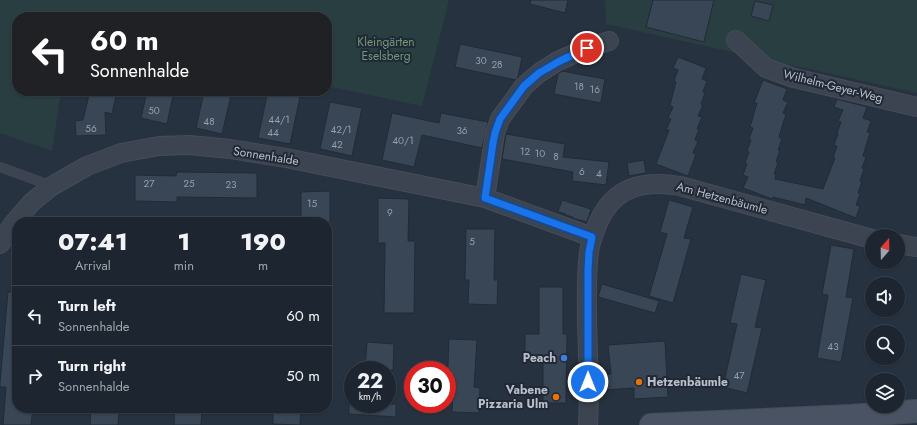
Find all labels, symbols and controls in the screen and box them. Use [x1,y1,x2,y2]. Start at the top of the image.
text: 60 m [90,20,159,61]
icon: left [24,28,76,80]
pin [570,31,604,65]
park label: Kleingärten Eselsberg [357,33,415,65]
icon: arrive [576,37,598,59]
house number: 30 [475,53,487,68]
house number: 28 [491,57,503,72]
text: Sonnenhalde [90,58,189,84]
street label: Wilhelm-Geyer-Weg [781,65,885,107]
house number: 18 [574,79,584,94]
house number: 16 [590,82,600,97]
house number: 50 [148,103,160,118]
house number: 44/1 [268,112,290,127]
house number: 48 [203,114,215,129]
house number: 56 [85,121,97,136]
house number: 42/1 [330,122,352,137]
house number: 36 [456,123,468,138]
house number: 44 [267,125,279,140]
house number: 40/1 [392,133,414,148]
house number: 42 [331,137,343,152]
street label: Sonnenhalde [232,142,300,170]
house number: 12 [520,144,530,159]
house number: 10 [535,146,545,161]
house number: 8 [553,149,559,164]
house number: 6 [579,164,585,179]
house number: 4 [596,166,602,181]
house number: 27 [144,176,155,191]
house number: 25 [183,176,195,191]
house number: 23 [225,177,237,192]
street label: Am Hetzenbäumle [674,177,770,219]
house number: 15 [307,196,317,211]
house number: 9 [387,205,393,220]
text: 07:41 [58,224,128,259]
text: 1 [178,224,190,259]
text: 190 [240,224,286,259]
north arrow [865,229,905,269]
map controls [865,229,905,413]
house number: 5 [469,234,475,249]
text: Arrival [75,256,111,275]
text: min [174,256,194,275]
text: m [258,256,268,275]
button: sound [865,277,905,317]
text: Turn left [58,295,116,317]
icon: left [24,305,46,327]
text: 60 m [286,305,320,327]
text: Sonnenhalde [58,317,130,336]
button: search [865,325,905,365]
house number: 43 [827,339,839,354]
place label: Peach [523,349,556,367]
marker: Peach [559,353,569,363]
text: Turn right [58,355,126,377]
speed limit sign: 30 [404,361,456,413]
position arrow [567,361,609,403]
icon: right [24,365,46,387]
text: 50 m [286,365,320,387]
text: 22 [357,367,383,396]
house number: 47 [733,368,745,383]
place label: Hetzenbäumle [647,373,728,391]
button: layers [865,373,905,413]
text: Sonnenhalde [58,377,130,396]
marker: Hetzenbäumle [634,377,644,387]
place label: Vabene Pizzaria Ulm [478,381,548,413]
text: km/h [359,389,381,404]
marker: Vabene Pizzaria Ulm [551,392,561,402]

